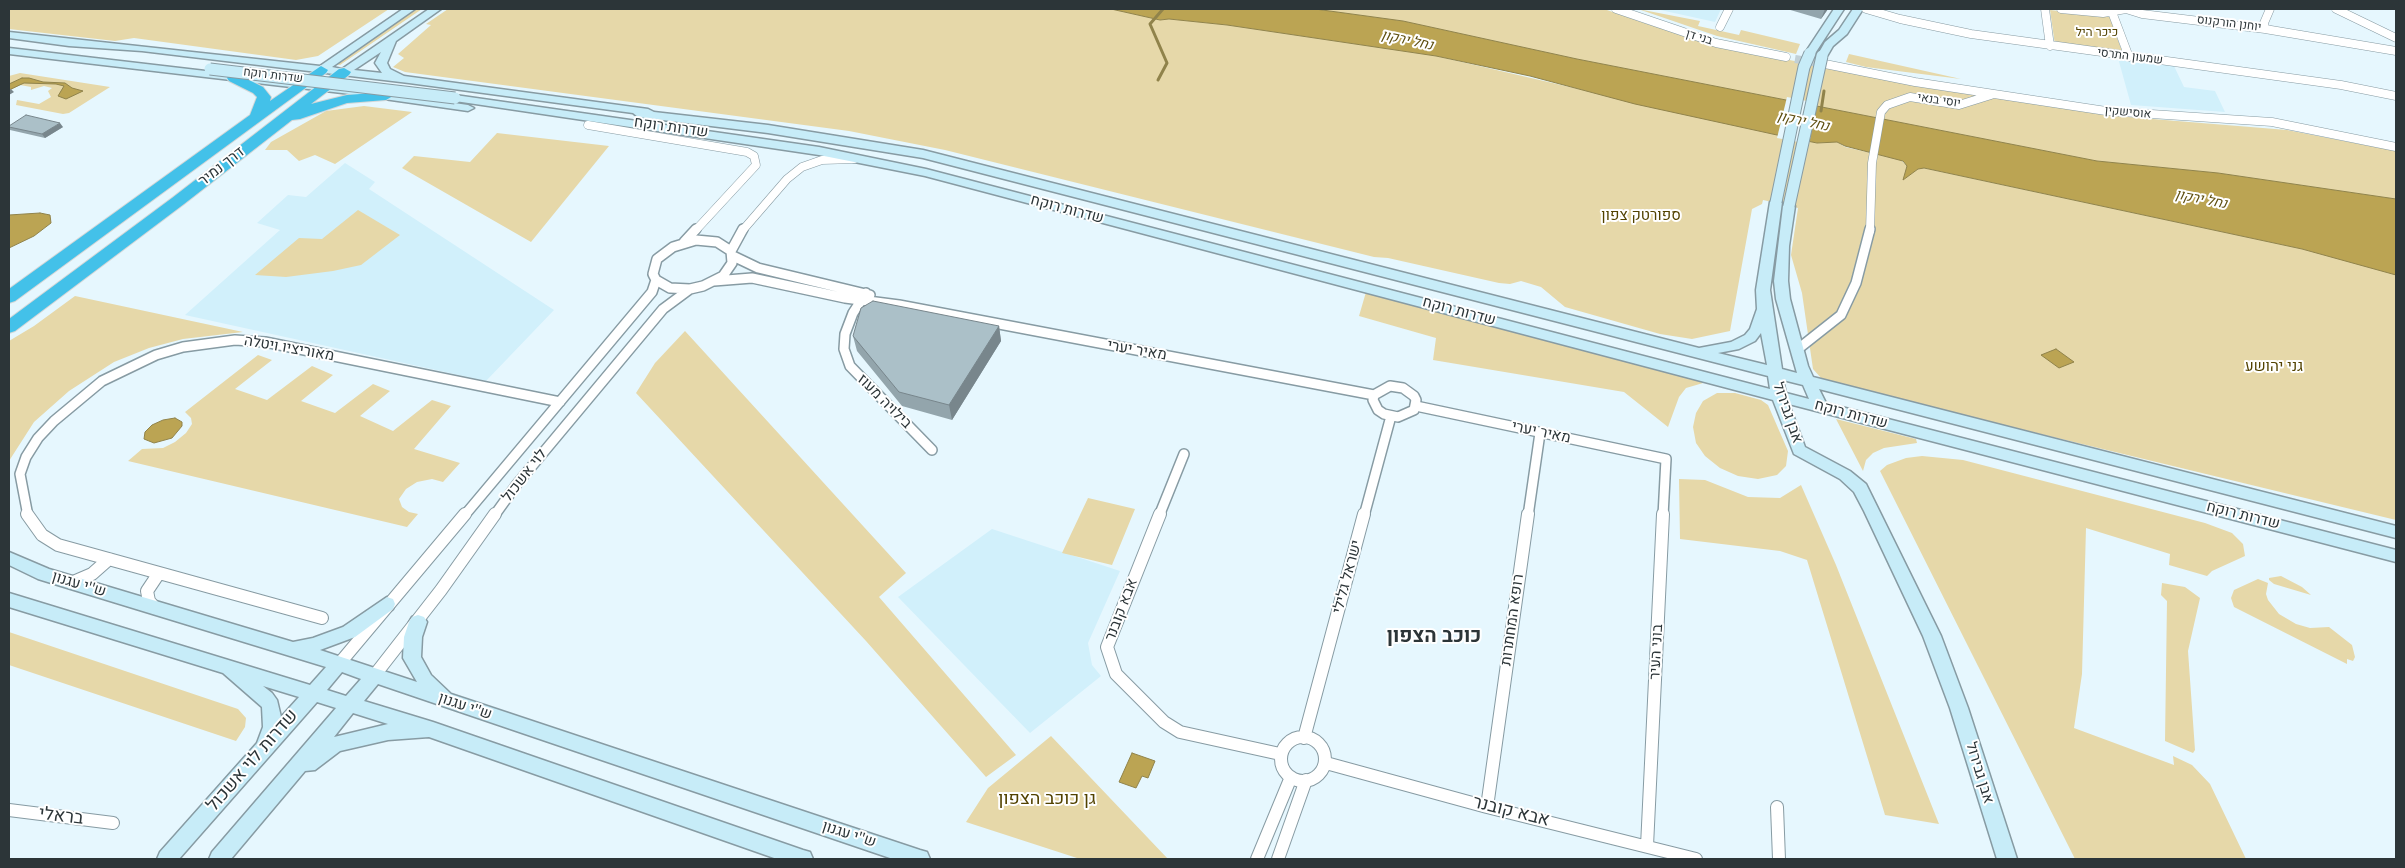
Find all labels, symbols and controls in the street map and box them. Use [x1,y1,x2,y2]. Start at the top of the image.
street label: יוחנן הורקנוס [2196,13,2262,35]
park label: כיכר היל [2076,26,2118,40]
water label: נחל ירקון [1380,27,1434,55]
street label: בני דן [1684,27,1714,49]
street label: שמעון התרסי [2096,46,2164,68]
street label: שדרות רוקח [242,65,304,87]
street label: יוסי בנאי [1916,91,1962,111]
street label: אוסישקין [2104,104,2152,122]
water label: נחל ירקון [1776,108,1830,136]
street label: שדרות רוקח [633,114,709,142]
street label: דרך נמיר [195,144,249,190]
water label: נחל ירקון [2174,187,2228,213]
street label: שדרות רוקח [1028,192,1106,228]
park label: ספורטק צפון [1601,207,1681,225]
street label: שדרות רוקח [1420,294,1498,330]
street label: מאוריציו ויטלה [243,332,335,366]
street label: מאיר יערי [1106,337,1168,365]
park label: גני יהושע [2245,358,2303,376]
street label: בילויה מעוז [853,371,915,433]
street label: אבן גבירול [1768,380,1806,446]
street label: שדרות רוקח [1812,397,1890,433]
street label: מאיר יערי [1510,418,1572,448]
street label: לוי אשכול [499,446,551,506]
street label: שדרות רוקח [2204,498,2282,534]
street label: ישראל גלילי [1330,538,1366,616]
street label: ש''י עגנון [50,568,108,602]
street label: רופא המחתרות [1498,573,1528,667]
street label: אבא קובנר [1102,576,1142,644]
street label: בוני העיר [1647,624,1667,680]
district label: כוכב הצפון [1387,625,1481,649]
street label: ש''י עגנון [436,689,494,725]
street label: שדרות לוי אשכול [203,705,303,817]
street label: אבן גבירול [1961,740,1997,806]
park label: גן כוכב הצפון [998,789,1096,811]
street label: אבא קובנר [1470,792,1552,832]
street label: בראלי [38,804,84,830]
street label: ש''י עגנון [820,818,878,852]

